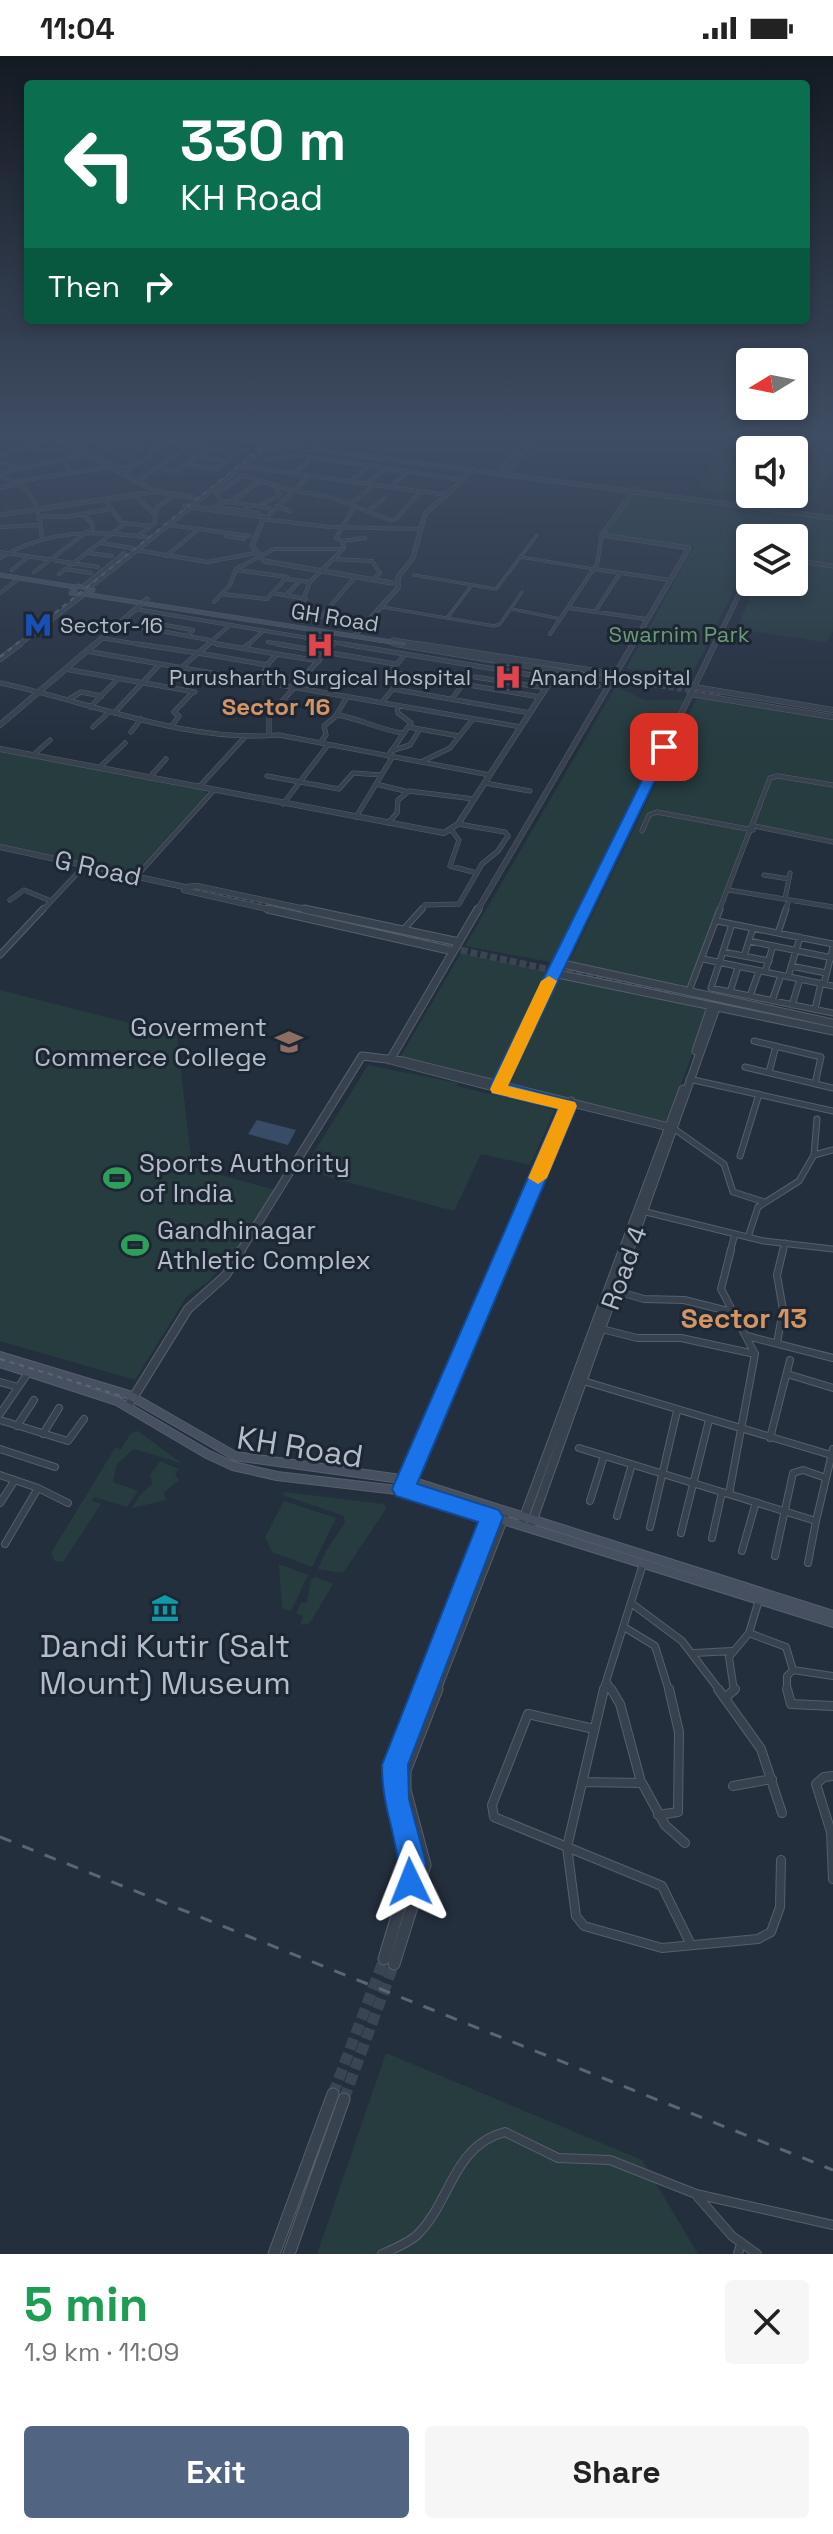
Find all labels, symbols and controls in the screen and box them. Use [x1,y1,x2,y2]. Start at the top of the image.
text: 11:04 [40,9,115,48]
text: 330 m [180,105,346,176]
icon: left [48,112,152,216]
text: KH Road [180,175,323,221]
icon: right [136,264,180,308]
text: Then [48,267,120,306]
north arrow [736,348,808,420]
map controls [736,348,808,596]
button: sound [736,436,808,508]
button: layers [736,524,808,596]
street label: GH Road [289,596,381,638]
metro station icon: Sector-16 [23,610,53,640]
place label: Sector-16 [60,611,163,639]
park label: Swarnim Park [608,620,750,648]
hospital icon: Purusharth Surgical Hospital [305,630,335,660]
hospital icon: Anand Hospital [493,662,523,692]
place label: Purusharth Surgical Hospital [169,663,471,691]
place label: Anand Hospital [530,663,691,691]
district label: Sector 16 [222,691,330,722]
pin [630,713,698,781]
icon: arrive [642,725,686,769]
street label: G Road [52,842,144,894]
place label: Goverment Commerce College [34,1010,267,1074]
school or university icon: Goverment Commerce College [274,1027,304,1057]
place label: Sports Authority of India [139,1146,350,1210]
sports icon: Sports Authority of India [102,1163,132,1193]
place label: Gandhinagar Athletic Complex [157,1213,371,1277]
street label: Road 4 [593,1221,655,1315]
sports icon: Gandhinagar Athletic Complex [120,1230,150,1260]
district label: Sector 13 [681,1300,807,1336]
street label: KH Road [234,1417,366,1477]
museum icon: Dandi Kutir (Salt Mount) Museum [150,1593,180,1623]
place label: Dandi Kutir (Salt Mount) Museum [39,1626,291,1703]
position arrow [368,1840,452,1924]
text: 5 min [24,2274,148,2335]
button: close [725,2280,809,2364]
text: 1.9 km · 11:09 [24,2335,180,2369]
button: Exit [24,2426,409,2518]
button: Share [425,2426,809,2518]

